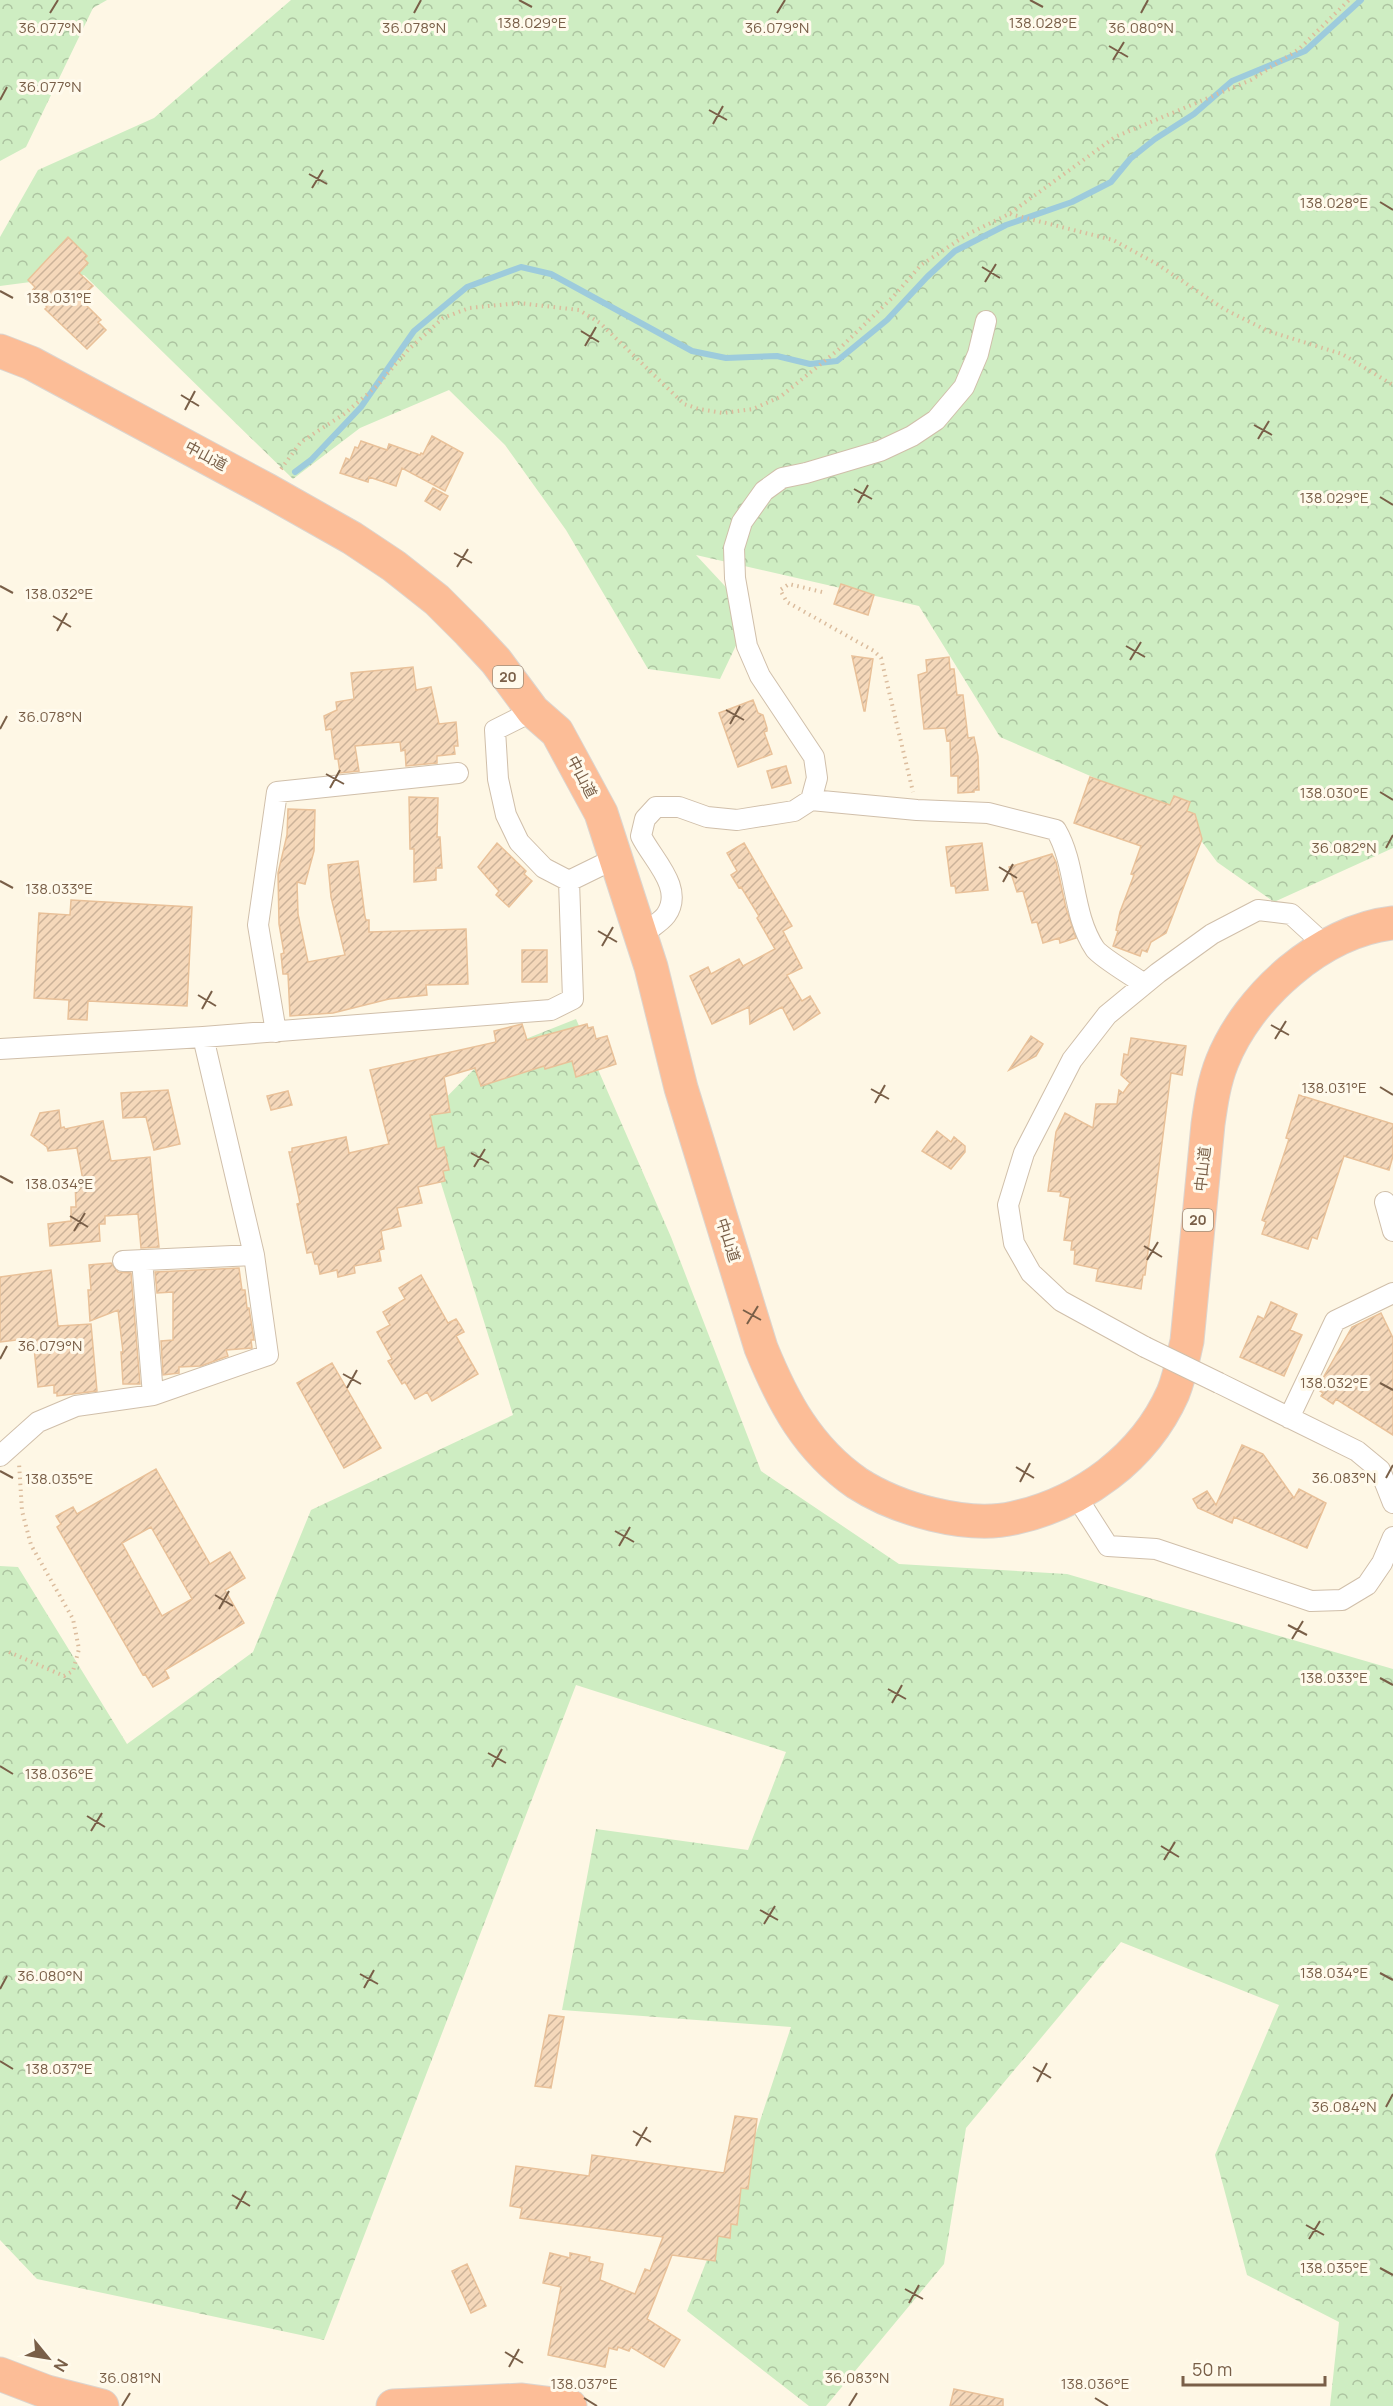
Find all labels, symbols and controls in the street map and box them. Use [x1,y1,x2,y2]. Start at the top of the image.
text: 138.029°E [498,12,566,33]
text: 138.028°E [1009,12,1077,33]
text: 36.077°N [18,17,82,38]
text: 36.078°N [382,17,446,38]
text: 36.079°N [745,17,809,38]
text: 36.080°N [1108,17,1174,38]
text: 36.077°N [18,76,82,97]
text: 138.028°E [1300,192,1368,213]
text: 138.031°E [26,287,92,308]
street label: 中山道 [181,436,231,475]
text: 138.029°E [1300,487,1368,508]
text: 138.032°E [25,583,93,604]
road number: 20 [493,666,523,688]
text: 36.078°N [18,706,82,727]
street label: 中山道 [563,752,602,802]
text: 138.030°E [1300,782,1368,803]
text: 36.082°N [1312,837,1376,858]
text: 138.033°E [25,878,93,899]
text: 138.031°E [1301,1077,1367,1098]
street label: 中山道 [1190,1145,1215,1192]
text: 138.034°E [25,1173,93,1194]
road number: 20 [1183,1209,1213,1231]
street label: 中山道 [712,1215,745,1264]
text: 36.079°N [18,1335,82,1356]
text: 138.032°E [1300,1372,1368,1393]
text: 36.083°N [1312,1467,1376,1488]
text: 138.035°E [25,1468,93,1489]
text: 138.033°E [1300,1667,1368,1688]
text: 138.036°E [25,1763,93,1784]
text: 138.034°E [1300,1962,1368,1983]
text: 36.080°N [17,1965,83,1986]
text: 138.037°E [26,2058,92,2079]
text: 36.084°N [1311,2096,1377,2117]
text: 138.035°E [1300,2257,1368,2278]
north arrow [18,2328,78,2388]
scale bar [1183,2349,1326,2387]
text: N [49,2355,73,2376]
text: 50 m [1192,2357,1232,2381]
text: 36.081°N [99,2367,161,2388]
text: 36.083°N [825,2367,889,2388]
text: 138.037°E [551,2373,617,2394]
text: 138.036°E [1061,2373,1129,2394]

